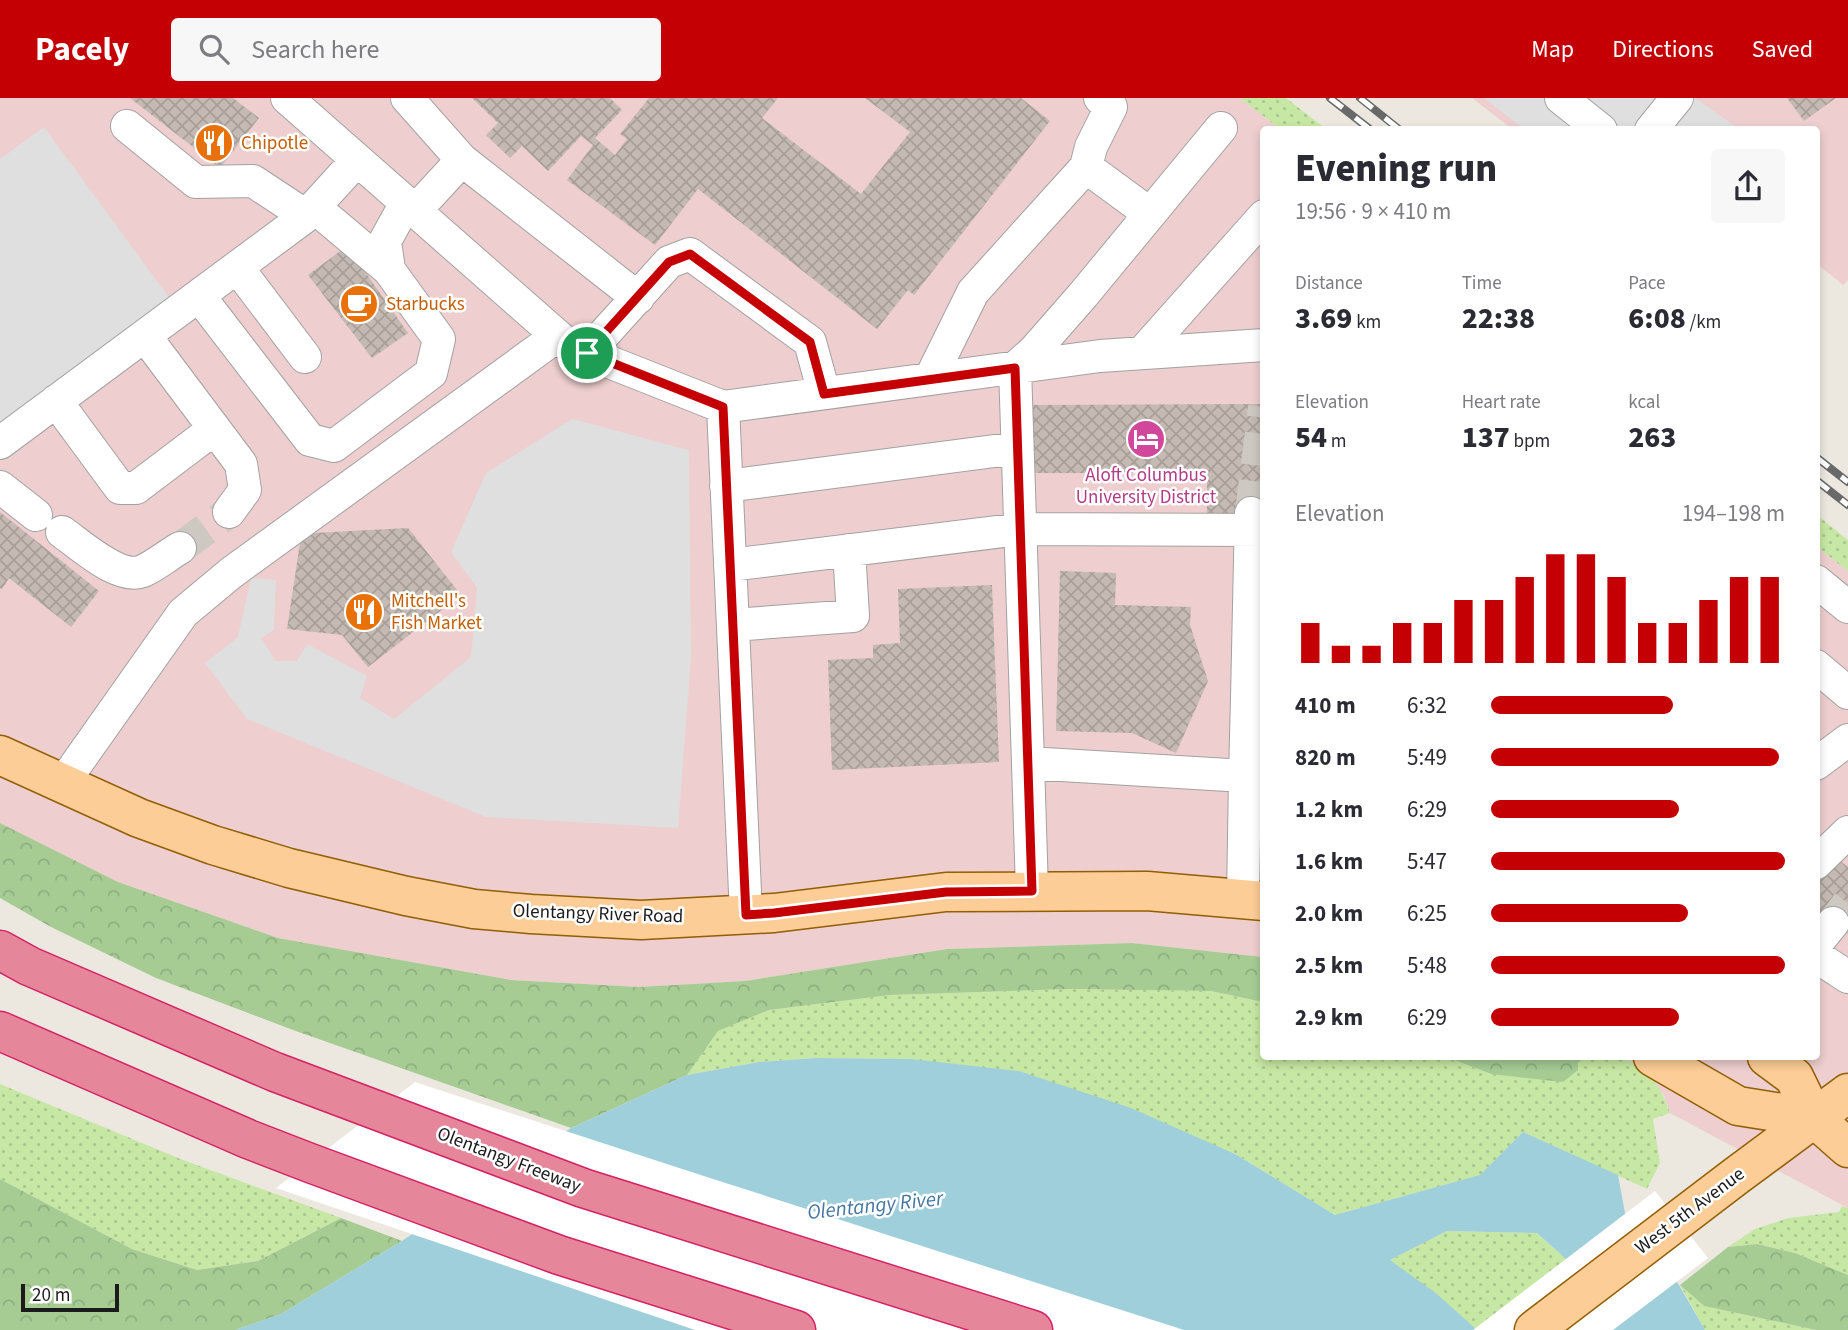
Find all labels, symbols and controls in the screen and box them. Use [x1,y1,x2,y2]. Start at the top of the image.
search box [171,18,661,81]
text: Pacely [35,26,129,73]
icon: search [195,30,233,68]
text: Search here [251,31,379,68]
text: Map [1531,32,1574,67]
text: Directions [1612,32,1714,67]
text: Saved [1752,32,1813,67]
restaurant icon: Chipotle [193,122,235,164]
place label: Chipotle [241,130,308,157]
text: Evening run [1295,142,1497,196]
button: share [1711,149,1785,223]
text: 19:56 · 9 × 410 m [1295,195,1451,228]
text: Distance [1295,270,1363,297]
text: Time [1462,270,1502,297]
text: Pace [1628,270,1666,297]
cafe icon: Starbucks [338,283,380,325]
place label: Starbucks [386,291,465,318]
text: 3.69 [1295,297,1352,340]
text: 22:38 [1462,297,1535,340]
text: 6:08 [1628,297,1686,340]
text: km [1352,309,1381,336]
text: /km [1686,309,1721,336]
pin [557,323,617,383]
icon: arrive [568,334,606,372]
text: Elevation [1295,389,1369,416]
text: Heart rate [1462,389,1541,416]
text: kcal [1628,389,1660,416]
text: 54 [1295,416,1327,459]
text: 137 [1462,416,1510,459]
text: 263 [1628,416,1676,459]
hotel icon: Aloft Columbus University District [1125,418,1167,460]
text: m [1327,428,1347,455]
text: bpm [1510,428,1550,455]
place label: Aloft Columbus University District [1076,462,1217,511]
text: Elevation [1295,497,1385,530]
text: 194–198 m [1682,497,1785,530]
place label: Mitchell's Fish Market [391,588,482,637]
restaurant icon: Mitchell's Fish Market [343,591,385,633]
text: 410 m [1295,689,1356,722]
text: 6:32 [1407,689,1447,722]
text: 820 m [1295,741,1356,774]
text: 5:49 [1407,741,1447,774]
text: 1.2 km [1295,793,1363,826]
text: 6:29 [1407,793,1447,826]
text: 1.6 km [1295,845,1363,878]
text: 5:47 [1407,845,1447,878]
text: 2.0 km [1295,897,1363,930]
text: 6:25 [1407,897,1447,930]
street label: Olentangy River Road [512,898,684,930]
text: 2.5 km [1295,949,1363,982]
text: 5:48 [1407,949,1447,982]
text: 2.9 km [1295,1001,1363,1034]
text: 6:29 [1407,1001,1447,1034]
street label: Olentangy Freeway [433,1120,585,1200]
street label: West 5th Avenue [1630,1161,1750,1261]
water label: Olentangy River [806,1183,945,1227]
scale bar [21,1281,119,1313]
text: 20 m [32,1282,70,1309]

